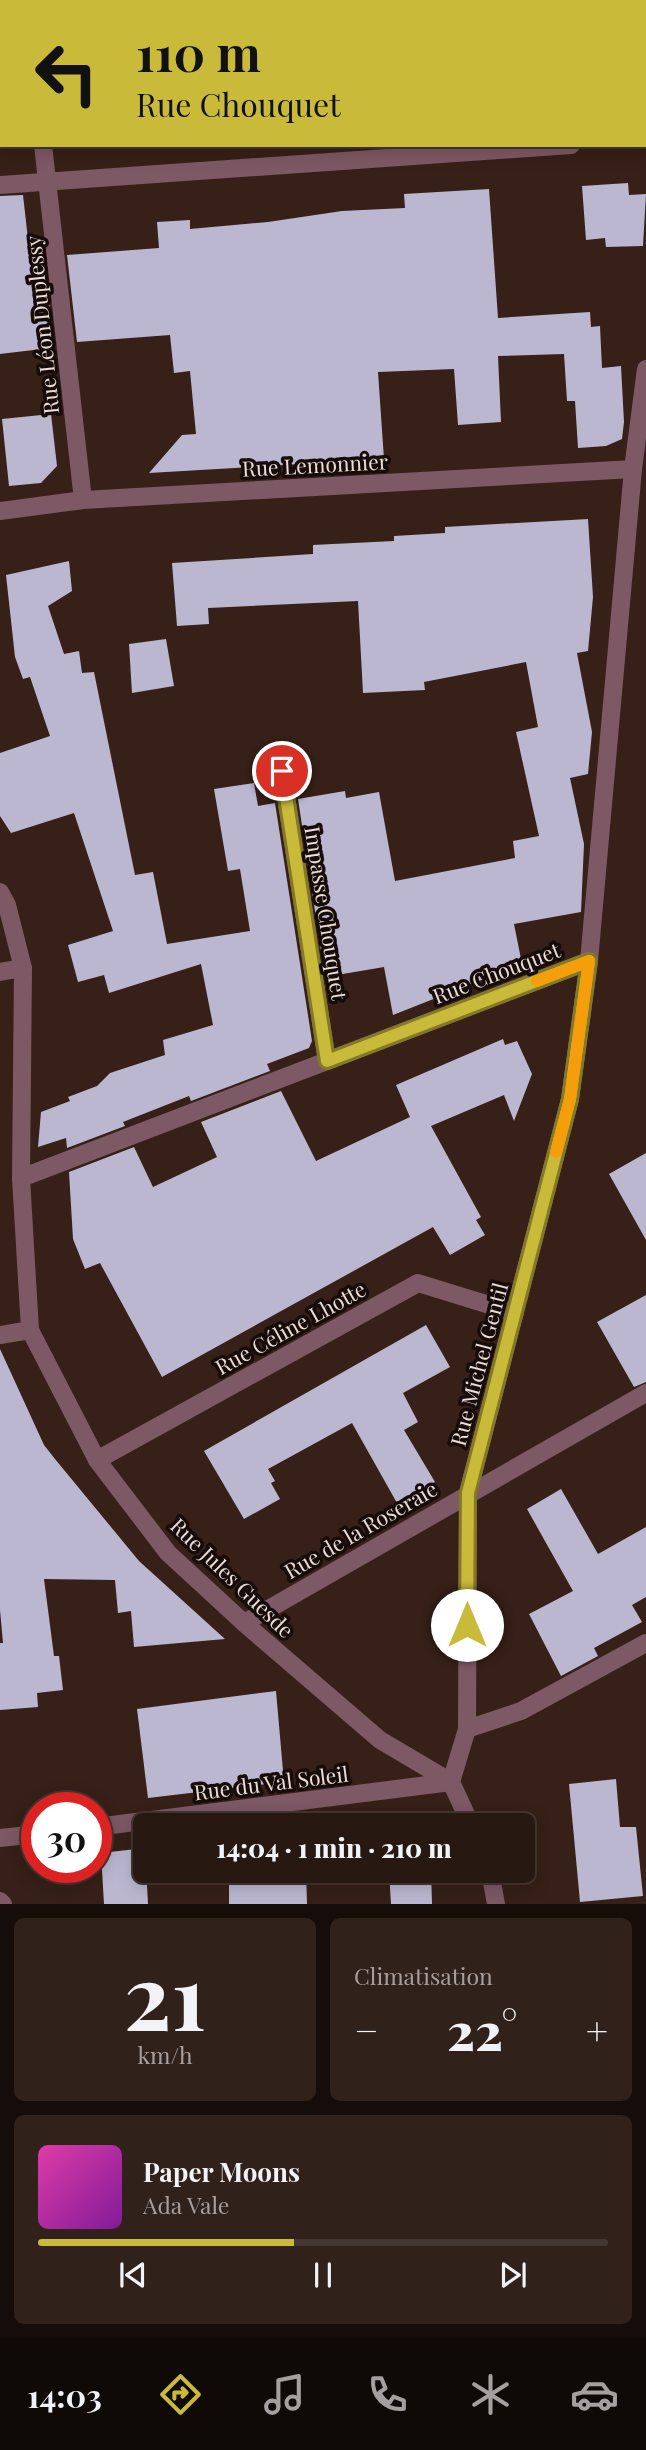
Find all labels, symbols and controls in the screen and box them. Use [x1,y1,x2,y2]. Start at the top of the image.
text: 110 m [136,19,261,84]
icon: left [21,28,112,119]
text: Rue Chouquet [136,82,341,125]
street label: Rue Léon Duplessy [18,234,64,416]
street label: Rue Lemonnier [241,446,389,482]
pin [252,741,312,801]
icon: arrive [263,752,301,790]
street label: Impasse Chouquet [299,824,355,1002]
street label: Rue Chouquet [428,935,564,1009]
street label: Rue Céline Lhotte [210,1274,370,1380]
street label: Rue Michel Gentil [443,1279,513,1449]
street label: Rue de la Roseraie [278,1474,442,1584]
street label: Rue Jules Guesde [165,1511,301,1643]
position arrow [430,1588,504,1662]
street label: Rue du Val Soleil [192,1759,350,1805]
speed limit sign: 30 [21,1792,112,1883]
text: 14:04 · 1 min · 210 m [216,1830,452,1865]
text: 21 [124,1933,206,2054]
text: Climatisation [354,1960,493,1991]
text: 22° [447,1995,517,2064]
text: − [354,2004,379,2055]
text: + [586,2004,608,2055]
text: km/h [137,2039,193,2070]
text: Paper Moons [143,2154,300,2189]
text: Ada Vale [143,2189,230,2220]
icon: previous [114,2256,152,2294]
icon: pause [304,2256,342,2294]
icon: next [494,2256,532,2294]
icon: directions [156,2370,205,2419]
icon: music [260,2370,309,2419]
icon: phone [363,2370,412,2419]
icon: climate [466,2370,515,2419]
icon: car [570,2370,619,2419]
text: 14:03 [27,2373,102,2416]

